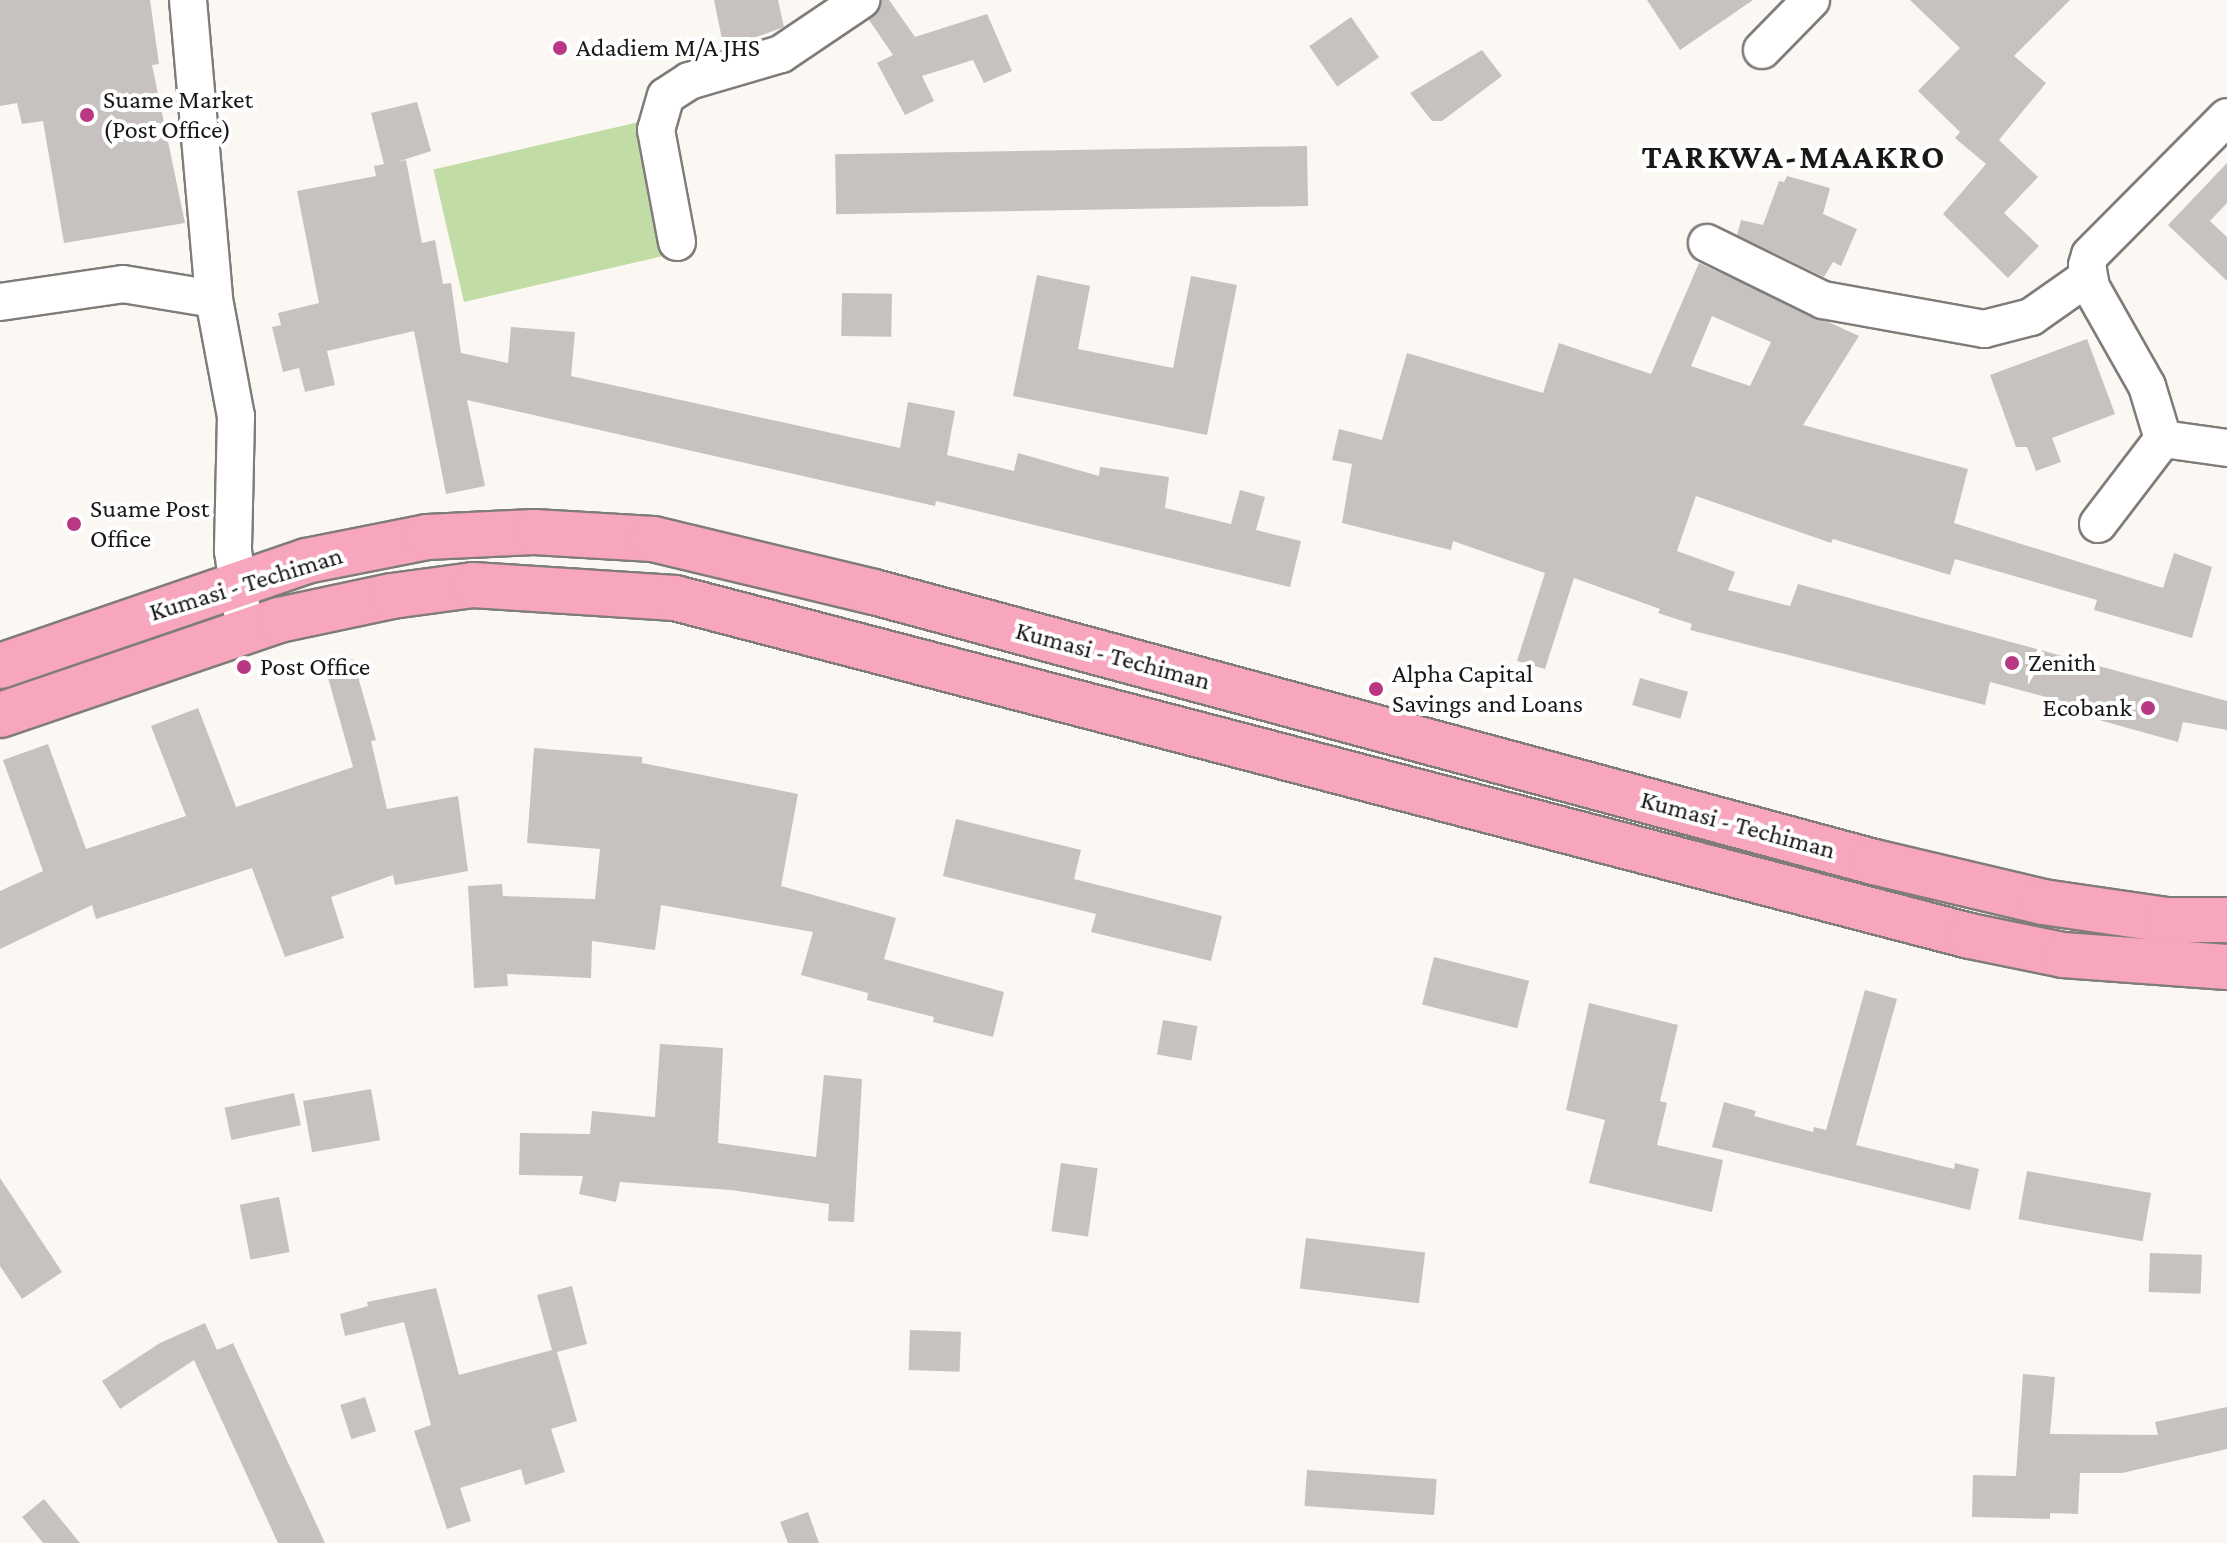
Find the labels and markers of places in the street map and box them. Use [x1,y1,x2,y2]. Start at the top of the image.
place label: Adadiem M/A JHS [576,32,760,64]
marker: Adadiem M/A JHS [551,39,569,57]
place label: Suame Market (Post Office) [103,84,253,146]
marker: Suame Market (Post Office) [78,106,96,124]
place label: Suame Post Office [90,493,209,554]
marker: Suame Post Office [65,515,83,533]
place label: Zenith [2028,647,2096,679]
place label: Post Office [260,651,370,683]
marker: Zenith [2003,654,2021,672]
marker: Post Office [235,658,253,676]
place label: Alpha Capital Savings and Loans [1392,658,1583,720]
marker: Alpha Capital Savings and Loans [1367,680,1385,698]
place label: Ecobank [2043,692,2132,724]
marker: Ecobank [2139,699,2157,717]

